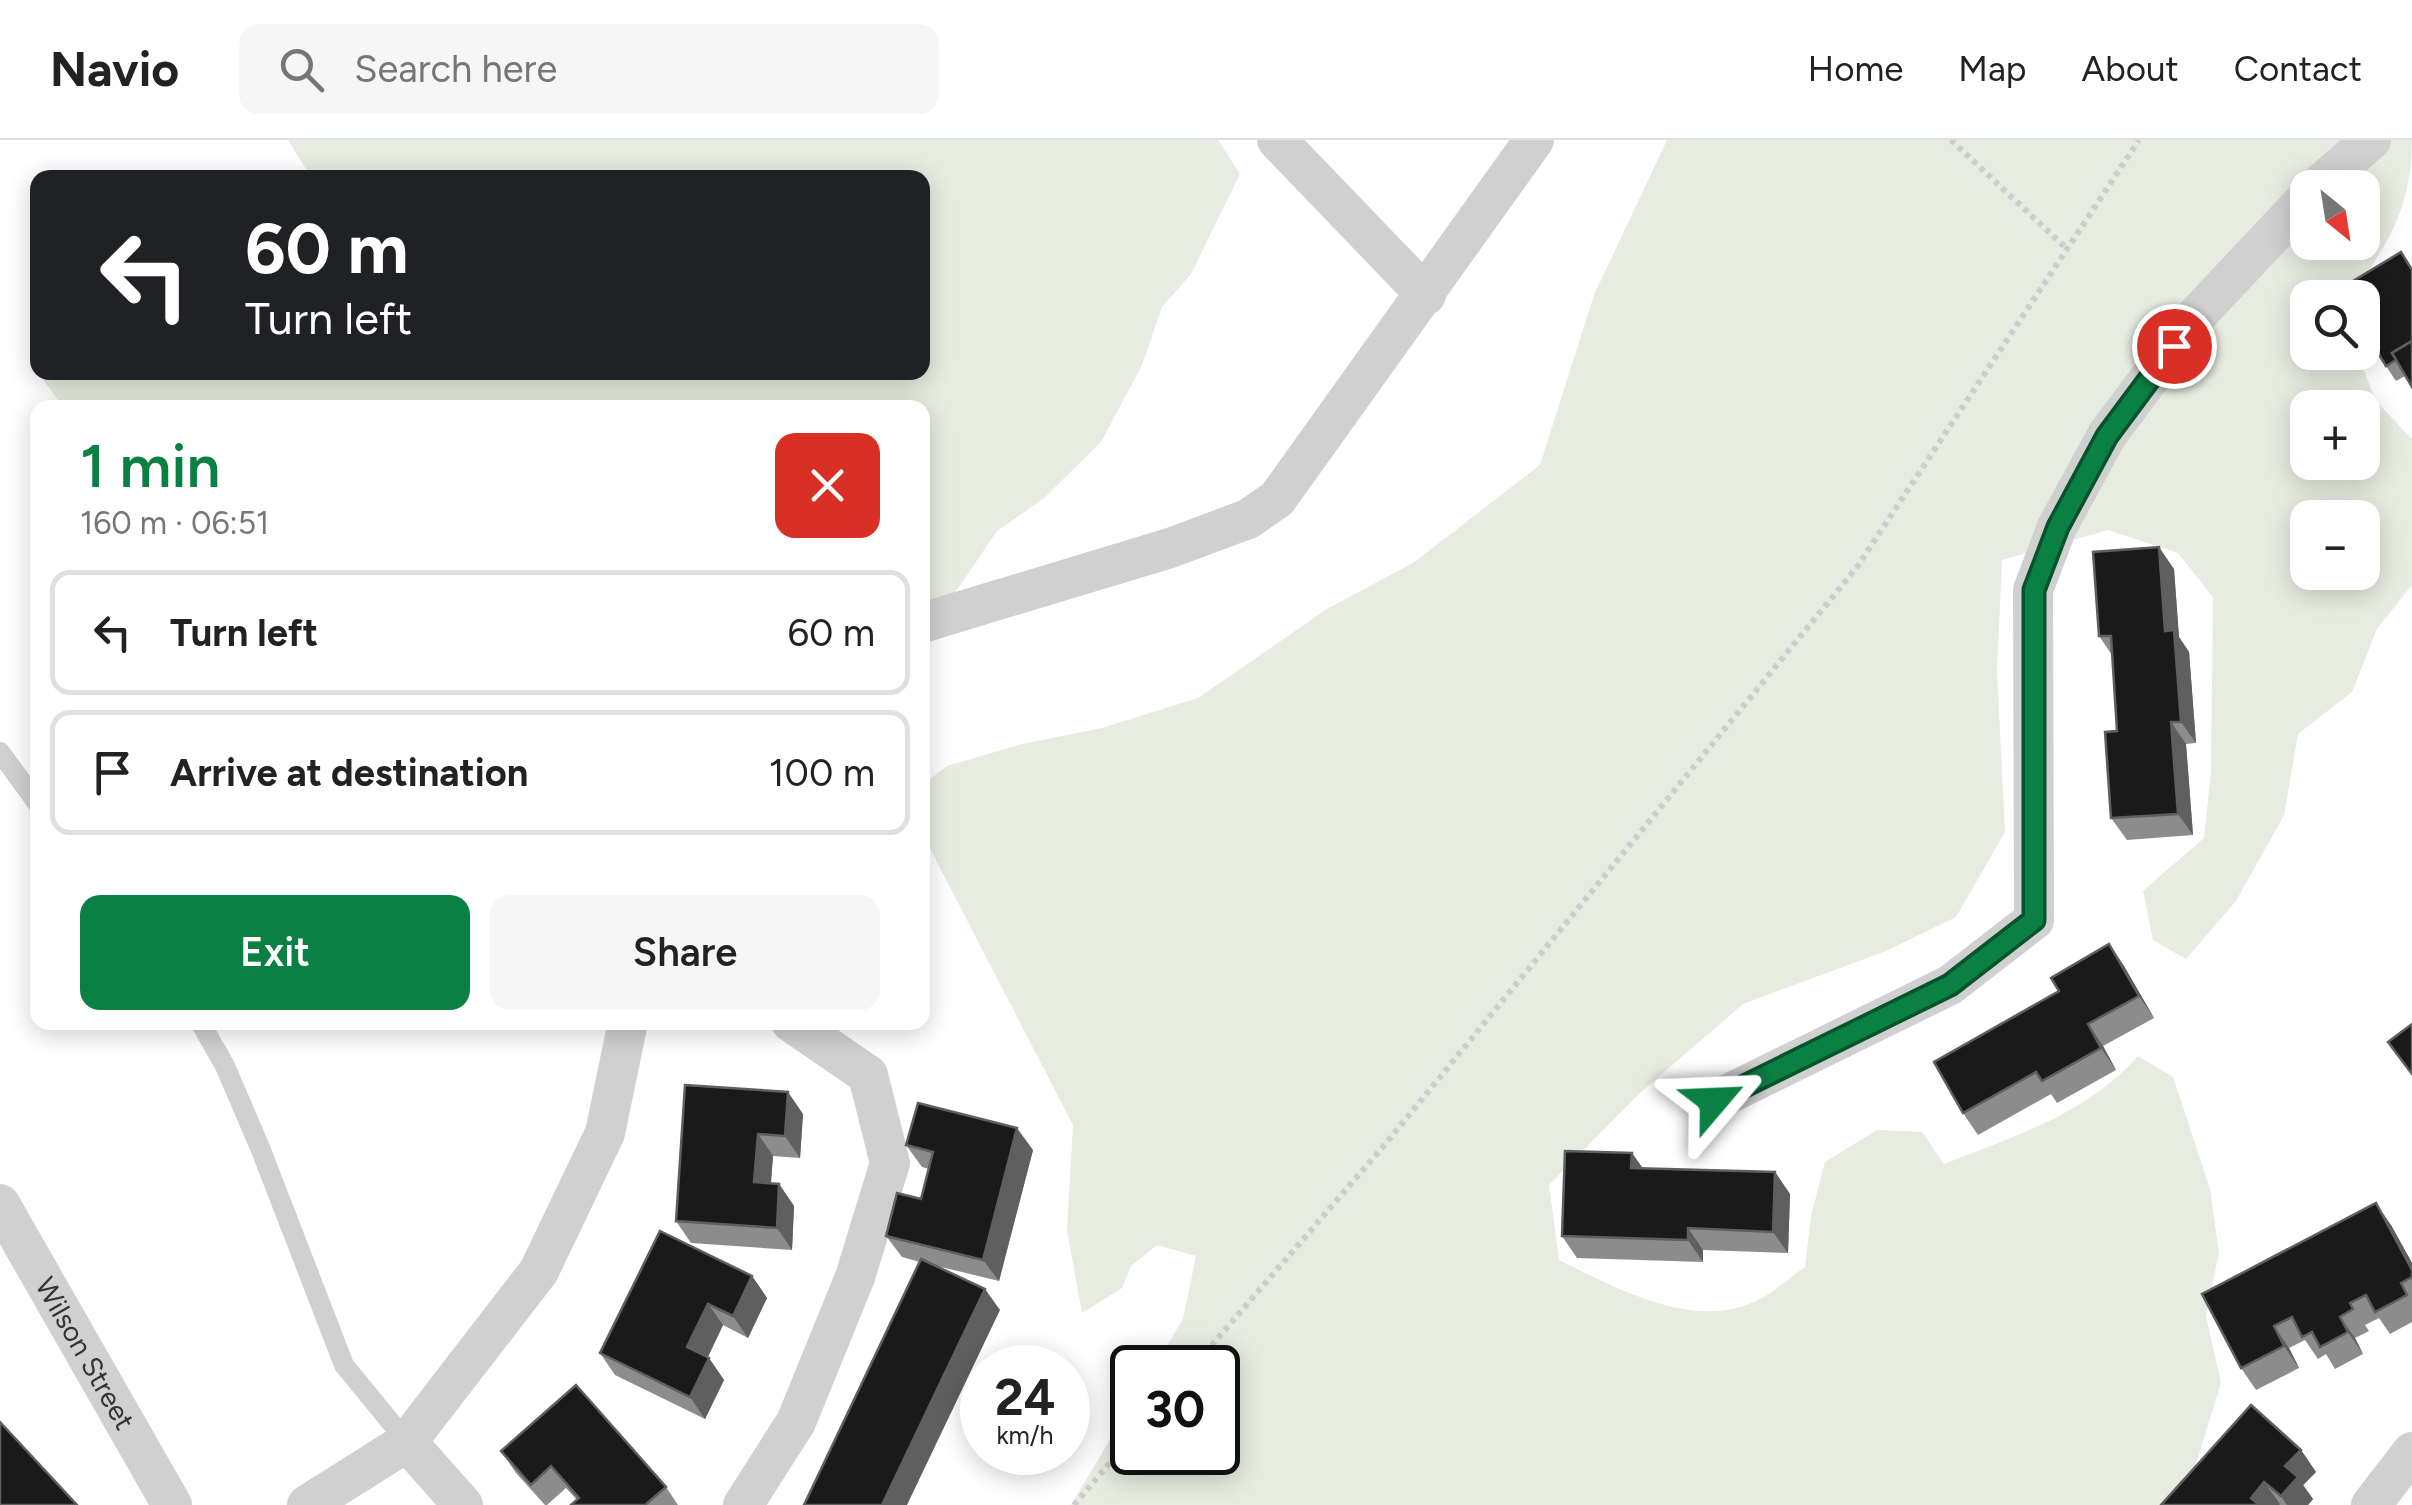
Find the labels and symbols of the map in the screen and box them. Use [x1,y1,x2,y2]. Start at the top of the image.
north arrow [2290,170,2380,260]
pin [2132,304,2217,389]
position arrow [1662,1049,1766,1153]
street label: Wilson Street [28,1271,142,1436]
speed limit sign: 30 [1110,1345,1240,1475]

